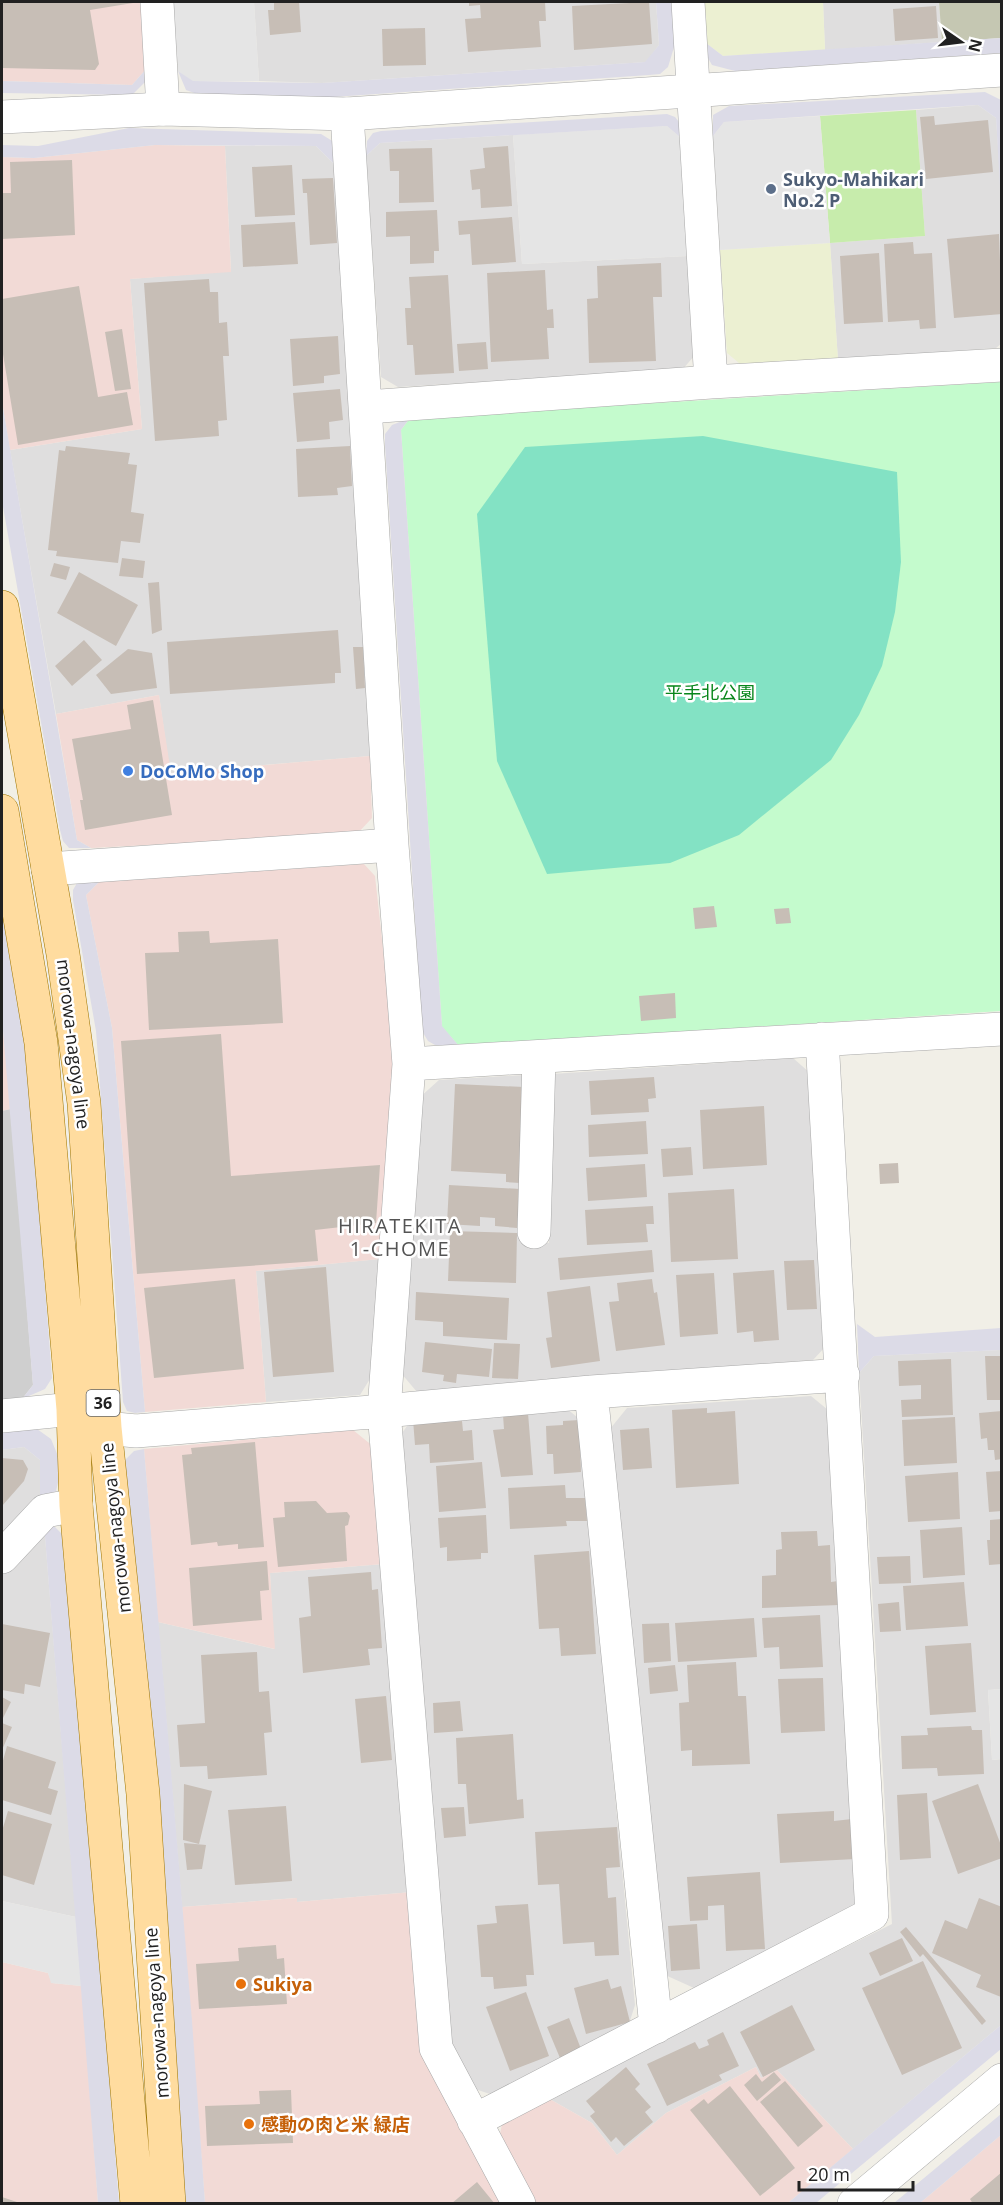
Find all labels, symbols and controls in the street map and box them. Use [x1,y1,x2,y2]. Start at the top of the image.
north arrow [931,12,991,72]
text: N [963,37,988,55]
place label: Sukyo-Mahikari No.2 P [783,167,924,212]
marker: Sukyo-Mahikari No.2 P [764,182,778,196]
park label: 平手北公園 [665,680,755,704]
place label: DoCoMo Shop [140,759,264,783]
marker: DoCoMo Shop [121,764,135,778]
street label: morowa-nagoya line [52,958,96,1130]
district label: HIRATEKITA 1-CHOME [338,1212,462,1262]
road number: 36 [86,1390,120,1416]
street label: morowa-nagoya line [94,1442,136,1614]
street label: morowa-nagoya line [138,1927,174,2099]
place label: Sukiya [253,1972,313,1996]
marker: Sukiya [234,1977,248,1991]
place label: 感動の肉と米 緑店 [261,2112,410,2136]
marker: 感動の肉と米 緑店 [242,2117,256,2131]
scale bar [799,2154,913,2192]
text: 20 m [808,2162,850,2186]

